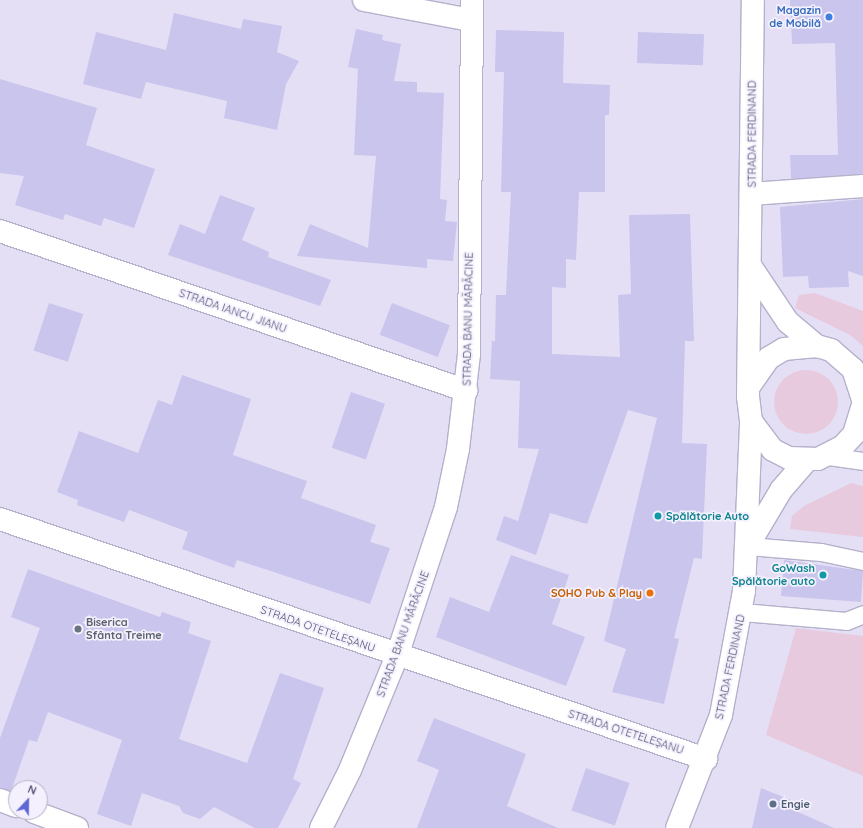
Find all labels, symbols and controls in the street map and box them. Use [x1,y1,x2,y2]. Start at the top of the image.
place label: Magazin de Mobilă [769,4,821,30]
marker: Magazin de Mobilă [824,12,834,22]
street label: STRADA FERDINAND [745,81,759,187]
street label: STRADA BANU MĂRĂCINE [460,252,476,386]
street label: STRADA IANCU JIANU [177,286,289,336]
place label: Spălătorie Auto [666,509,749,523]
marker: Spălătorie Auto [653,511,663,521]
place label: GoWash Spălătorie auto [732,562,815,588]
street label: STRADA BANU MĂRĂCINE [374,569,432,699]
marker: GoWash Spălătorie auto [818,570,828,580]
place label: SOHO Pub & Play [551,586,642,600]
marker: SOHO Pub & Play [645,588,655,598]
street label: STRADA OTETELEȘANU [259,603,377,655]
street label: STRADA FERDINAND [712,613,748,721]
place label: Biserica Sfânta Treime [86,616,162,642]
marker: Biserica Sfânta Treime [73,624,83,634]
street label: STRADA OTETELEȘANU [567,707,685,757]
north arrow [8,780,48,820]
text: N [26,782,38,798]
place label: Engie [781,797,810,811]
marker: Engie [768,799,778,809]

